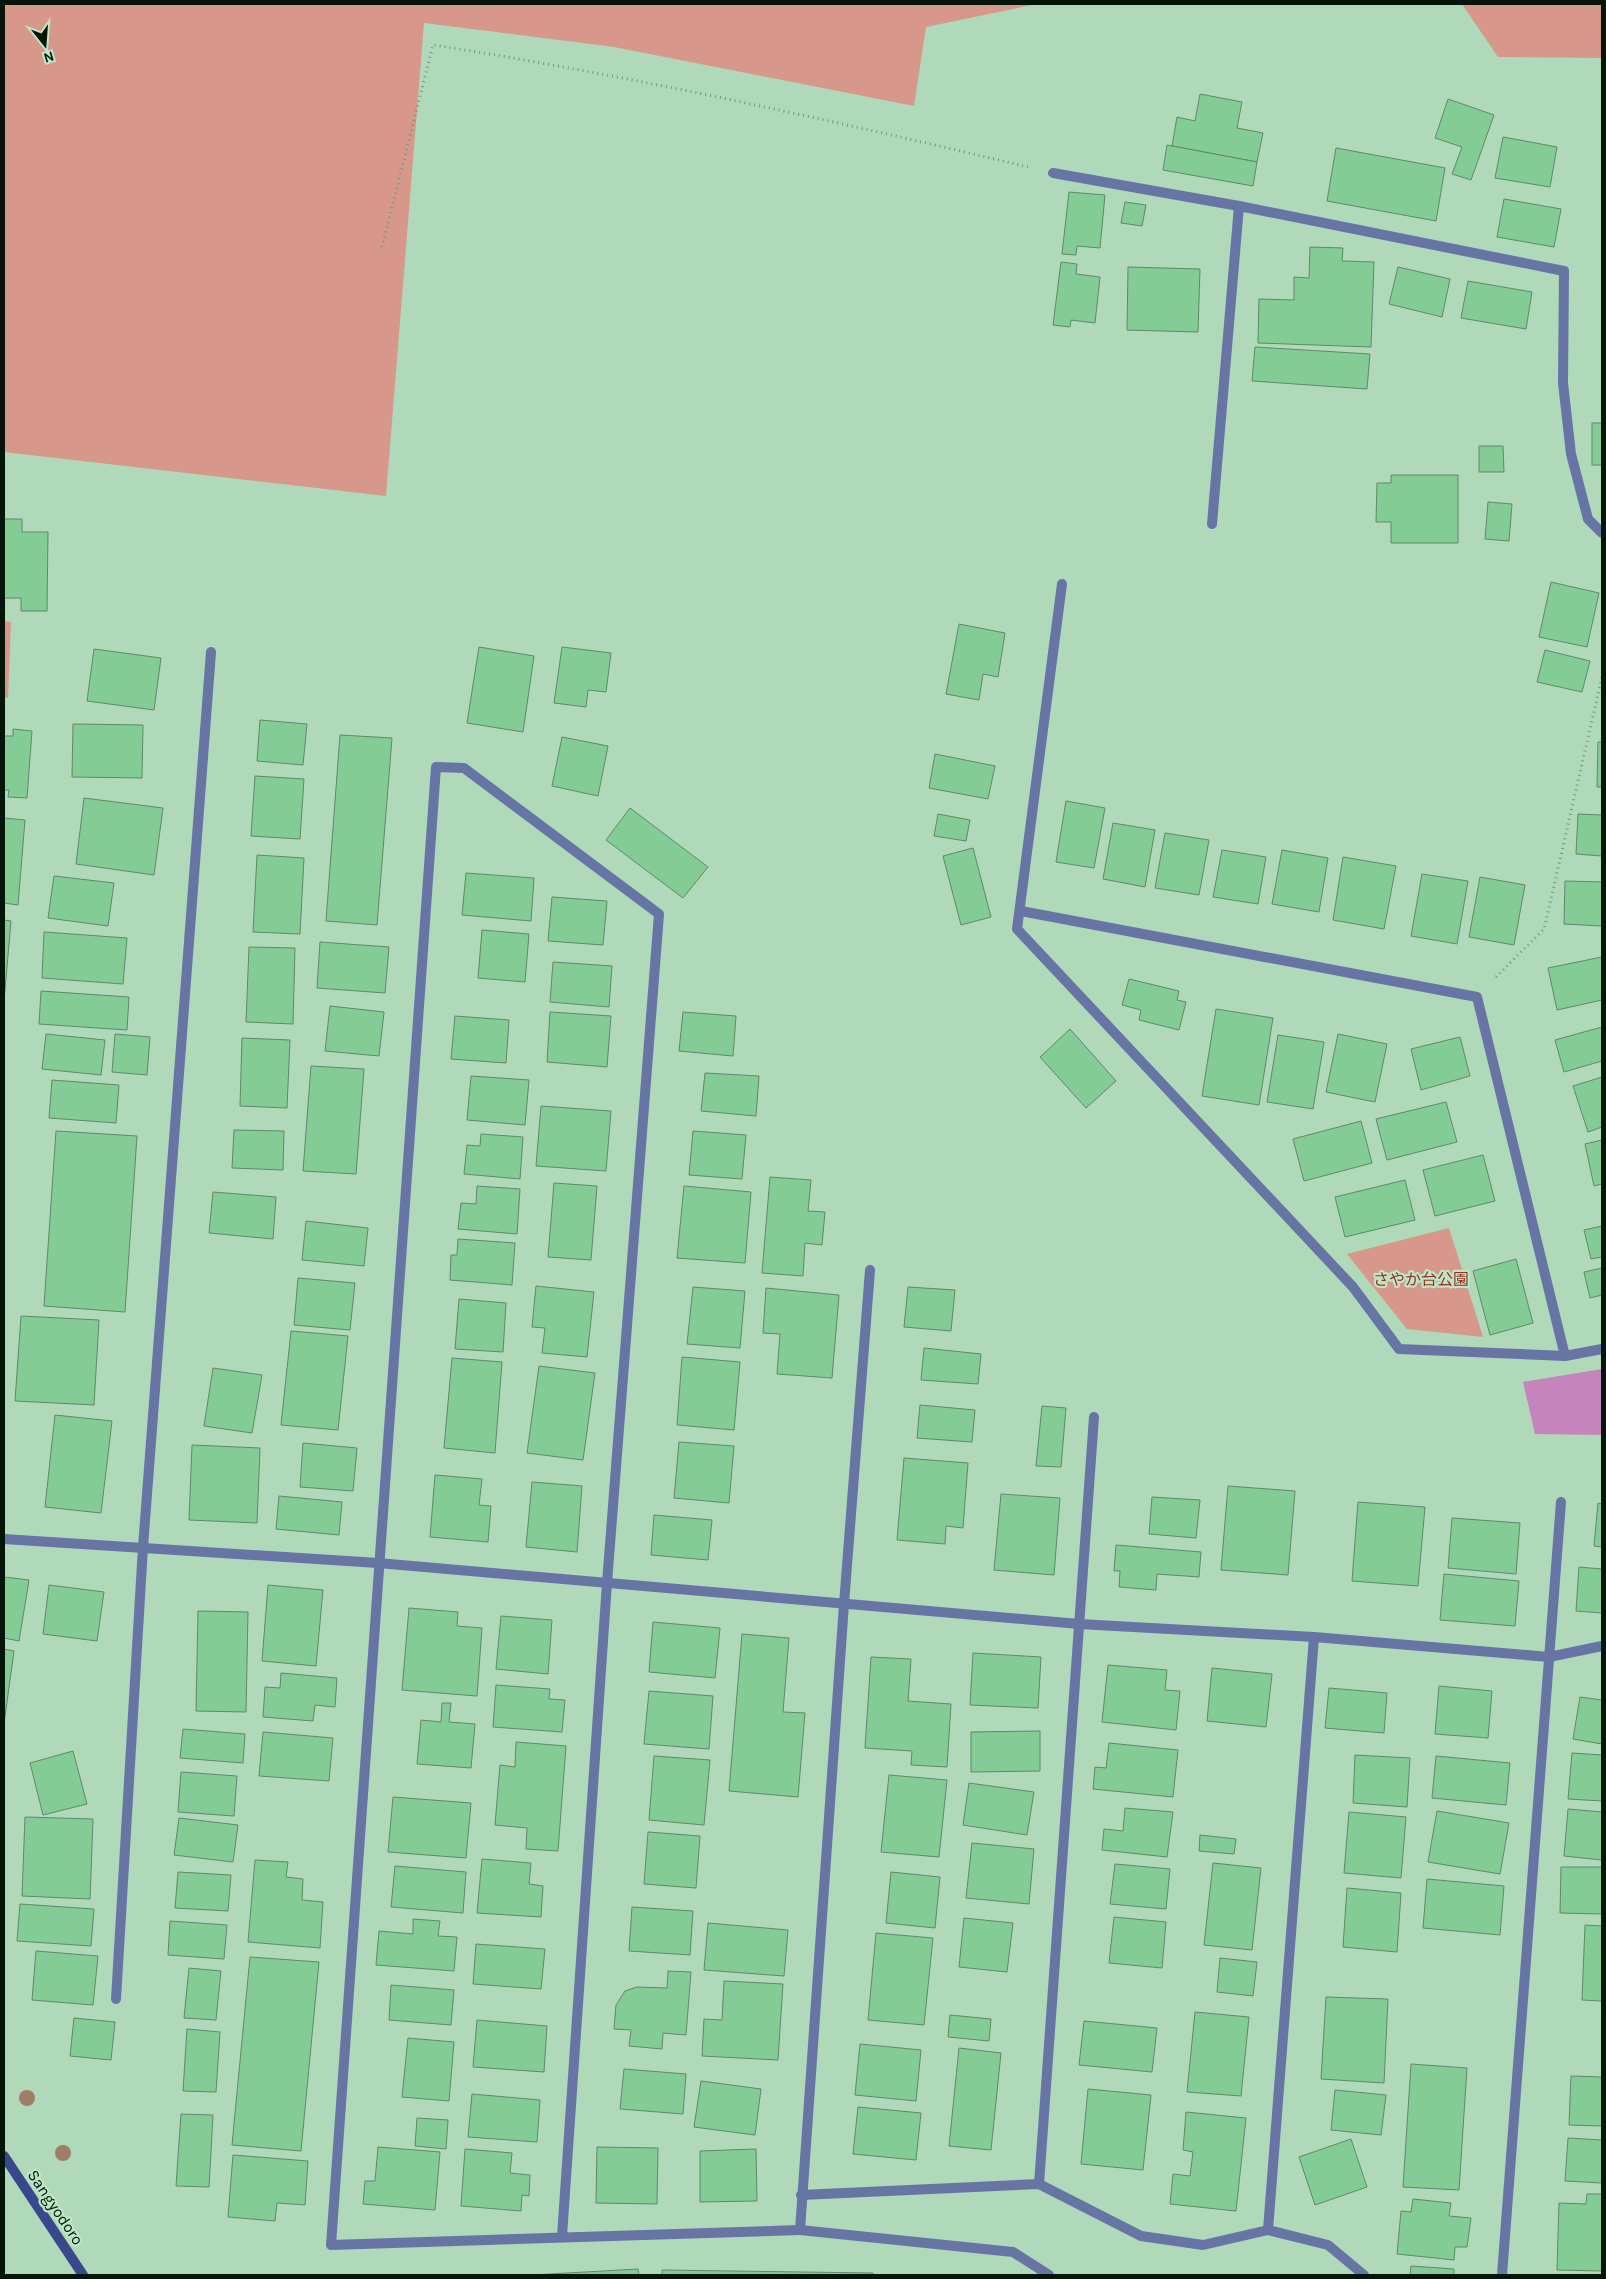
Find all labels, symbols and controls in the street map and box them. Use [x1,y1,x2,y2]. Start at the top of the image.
north arrow [20,20,70,70]
text: N [41,47,56,67]
park label: さやか台公園 [1373,1270,1469,1289]
street label: Sangyodoro [24,2166,88,2248]

